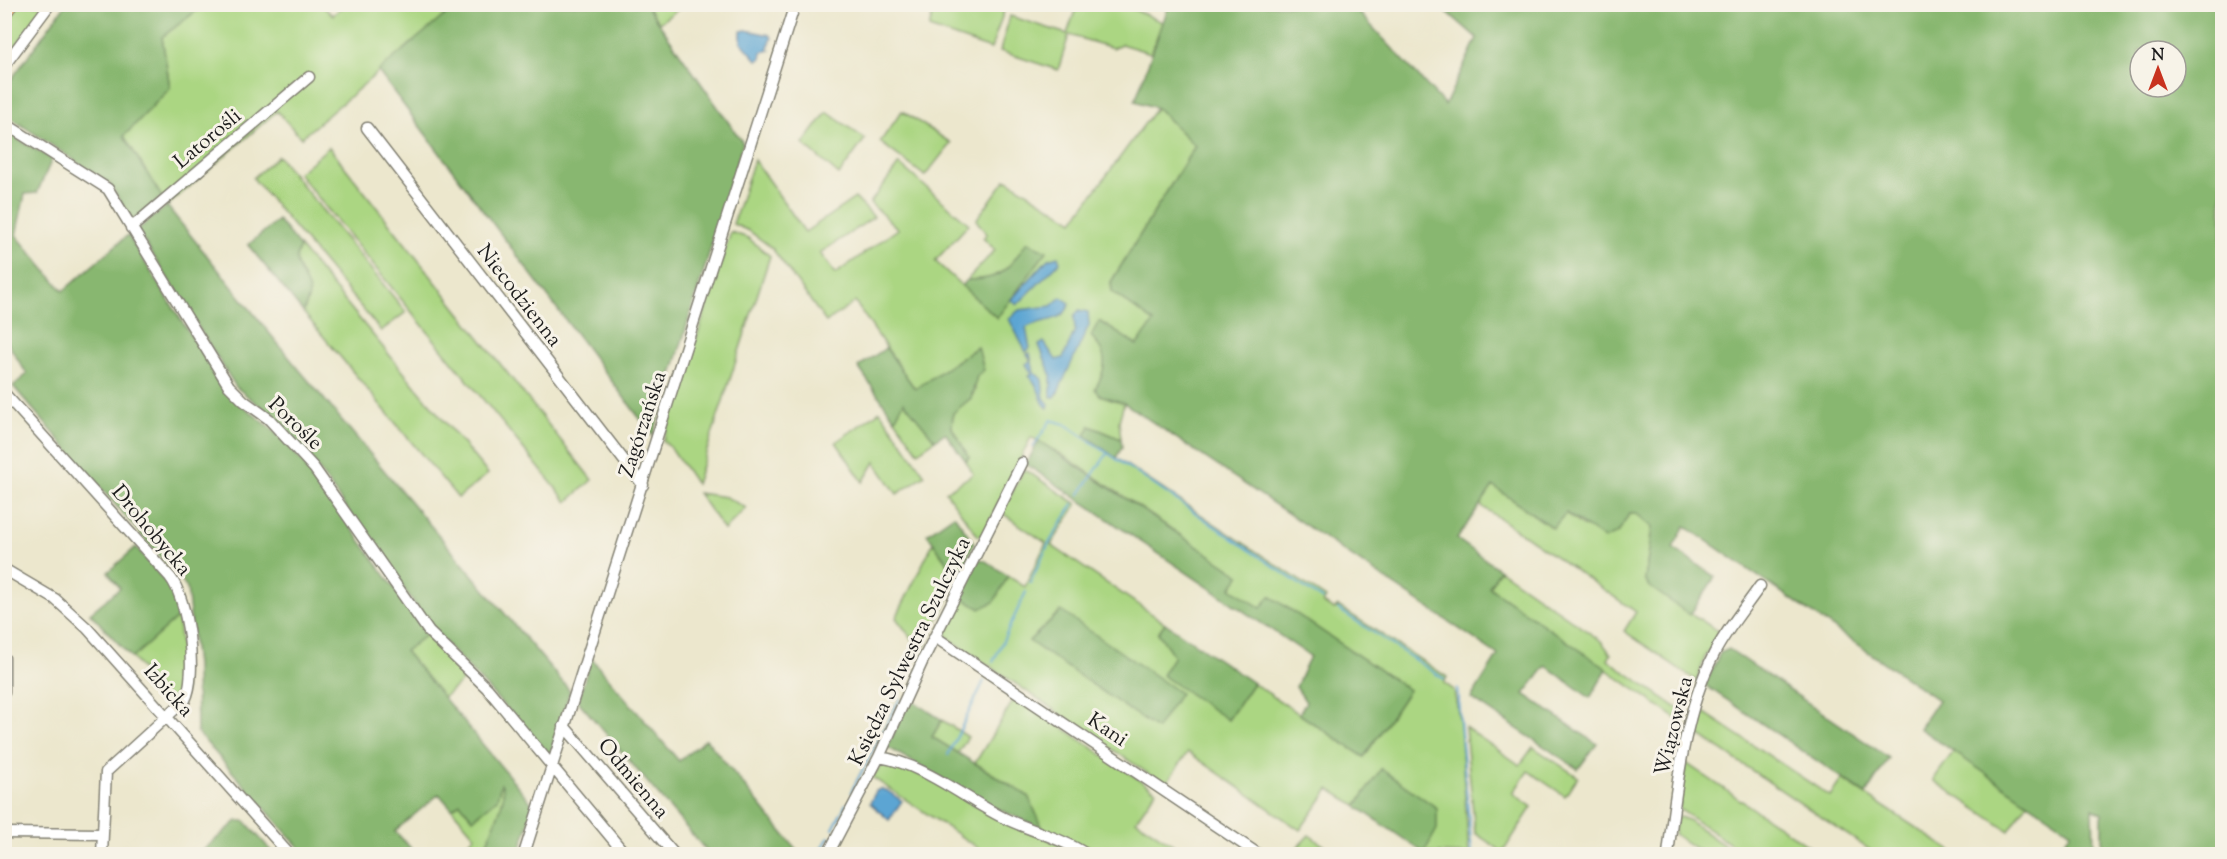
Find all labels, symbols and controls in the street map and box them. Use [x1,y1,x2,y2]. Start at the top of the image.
north arrow [2128,39,2188,99]
text: N [2152,45,2165,68]
street label: Latorośli [168,102,249,177]
street label: Niecodzienna [469,238,568,354]
street label: Zagórzańska [613,367,675,482]
street label: Porośle [261,391,329,458]
street label: Drohobycka [103,479,198,584]
street label: Księdza Sylwestra Szulczyka [842,532,979,771]
street label: Izbicka [135,658,200,725]
street label: Wiązowska [1648,673,1702,779]
street label: Kani [1081,706,1133,755]
street label: Odmienna [590,732,675,826]

